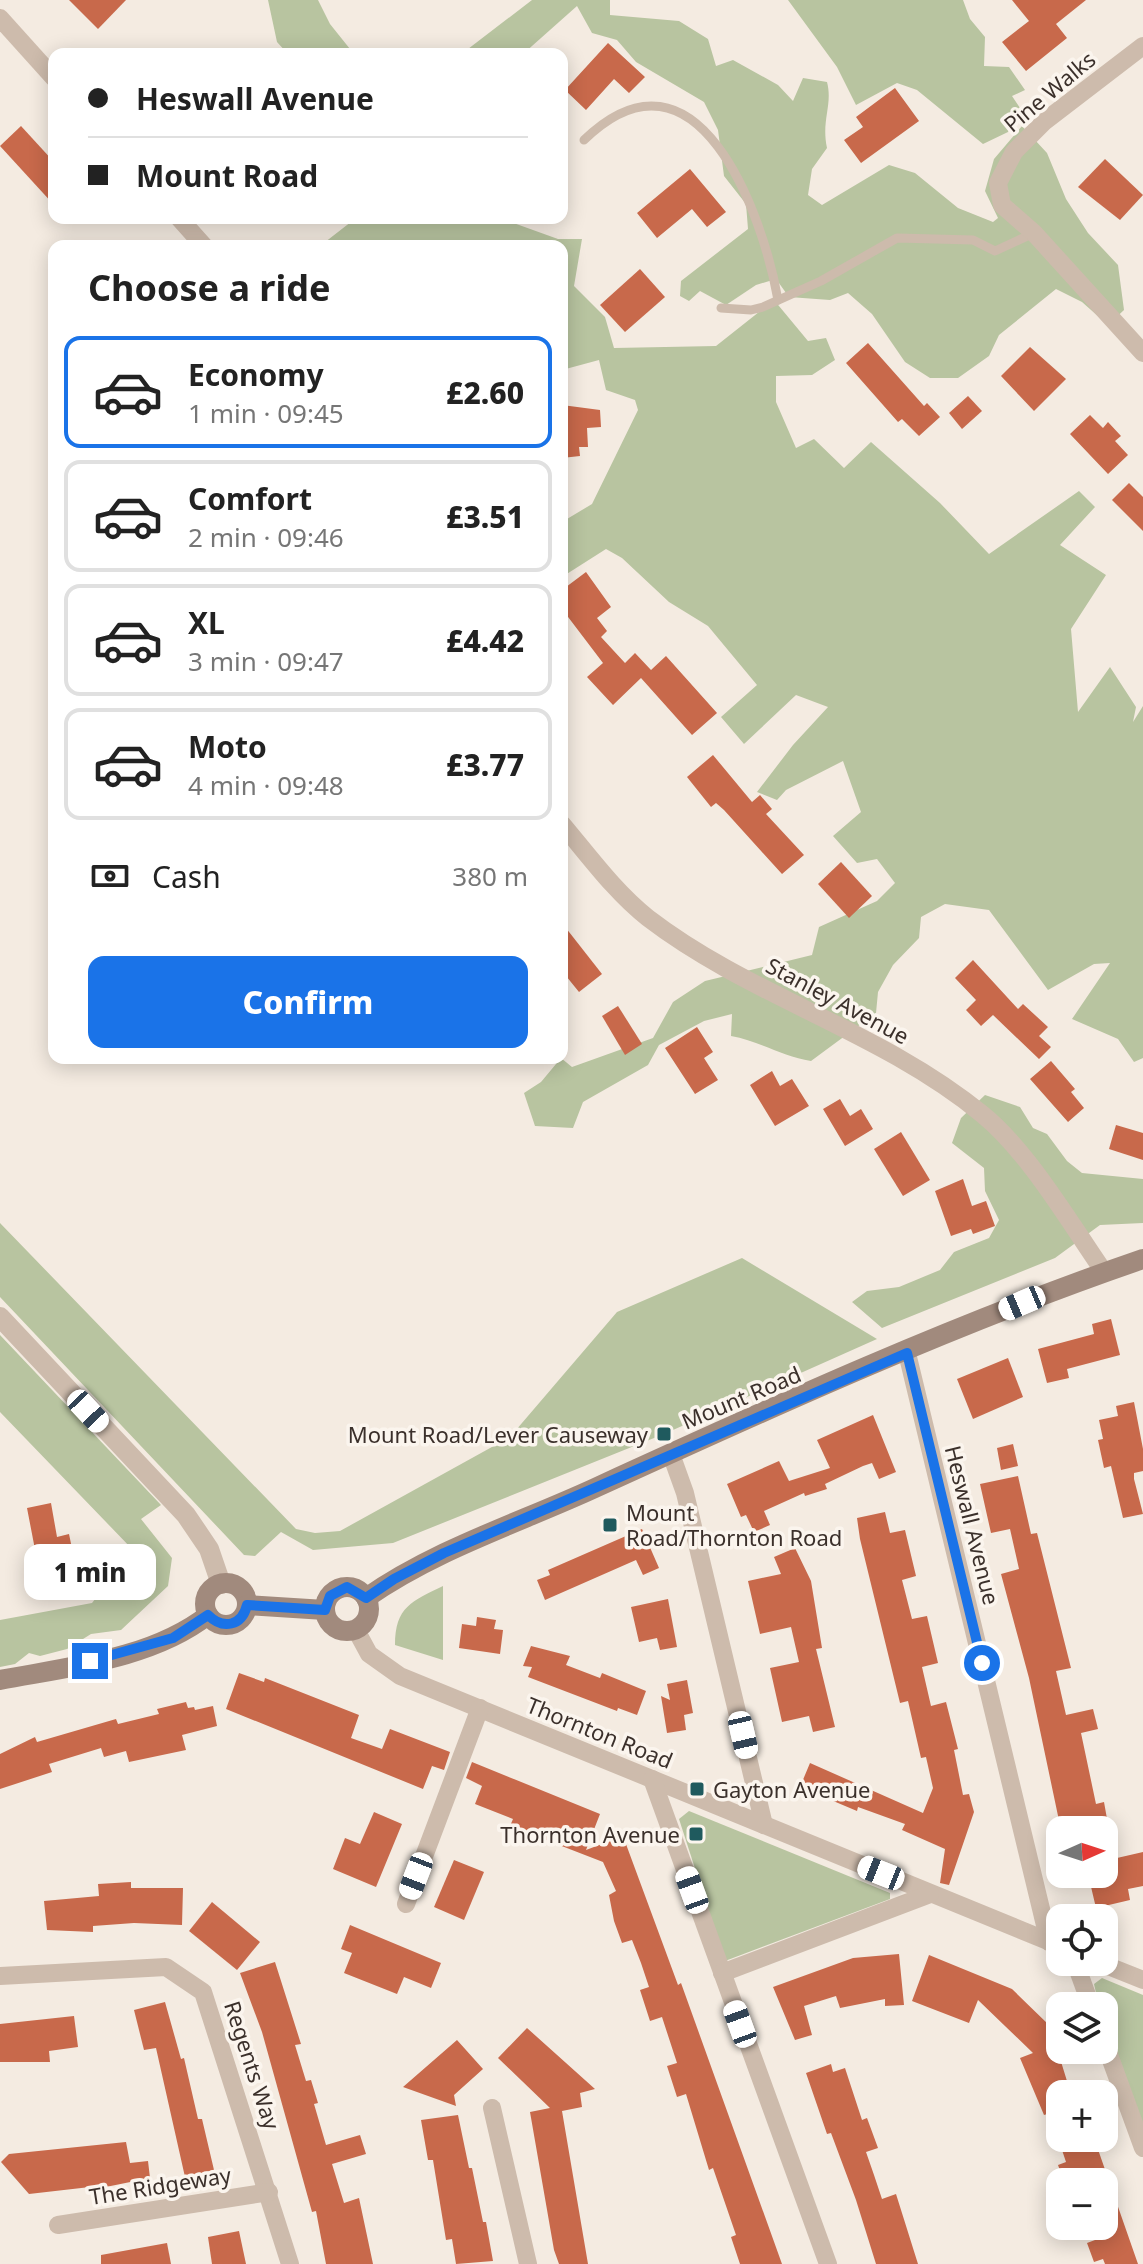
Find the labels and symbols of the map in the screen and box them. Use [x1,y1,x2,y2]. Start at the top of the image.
street label: Pine Walks [997,44,1101,138]
street label: Stanley Avenue [761,950,915,1050]
car [995,1283,1049,1323]
street label: Mount Road [677,1358,805,1436]
car [63,1385,113,1437]
place label: Mount Road/Lever Causeway [348,1419,649,1449]
marker: Mount Road/Lever Causeway [655,1425,673,1443]
street label: Heswall Avenue [939,1442,1007,1608]
place label: Mount Road/Thornton Road [626,1497,842,1552]
marker: Mount Road/Thornton Road [601,1516,619,1534]
callout: 1 min [24,1545,156,1601]
route end [72,1643,108,1679]
route start [964,1645,1000,1681]
street label: Thornton Road [522,1689,678,1775]
car [726,1709,760,1761]
place label: Gayton Avenue [713,1774,870,1804]
marker: Gayton Avenue [688,1780,706,1798]
north arrow [1046,1816,1118,1888]
place label: Thornton Avenue [500,1819,680,1849]
marker: Thornton Avenue [687,1825,705,1843]
car [396,1849,436,1903]
car [854,1853,908,1893]
car [673,1863,711,1917]
street label: Regents Way [218,1997,288,2134]
car [721,1997,759,2051]
street label: The Ridgeway [87,2159,234,2211]

